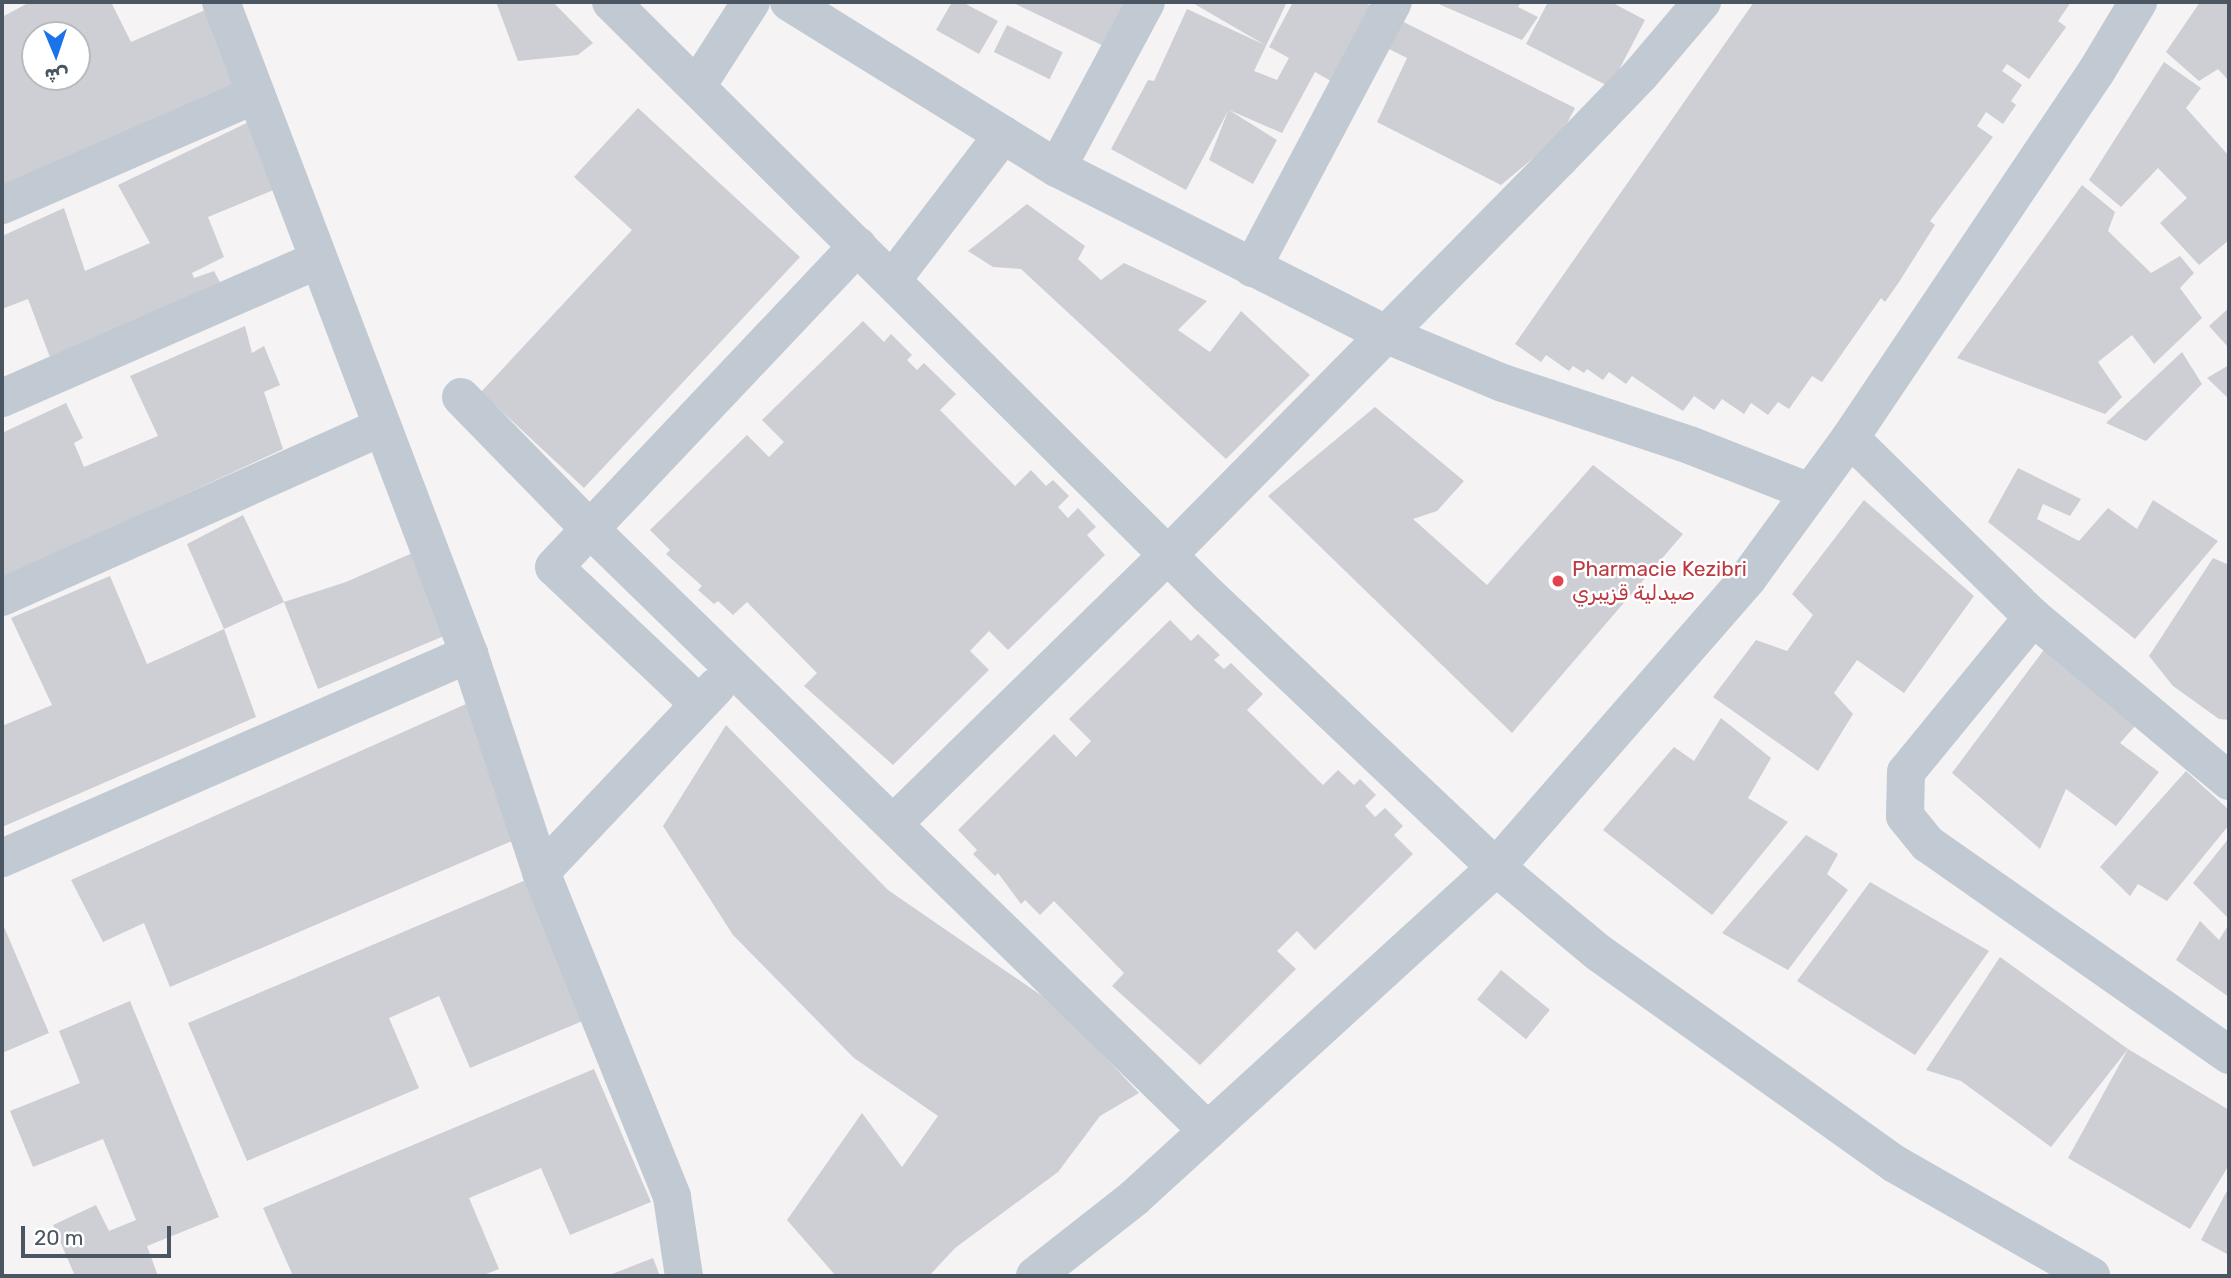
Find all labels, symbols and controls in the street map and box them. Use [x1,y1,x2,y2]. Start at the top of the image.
north arrow [21,21,91,91]
text: ش [44,64,69,87]
place label: Pharmacie Kezibri صيدلية قزيبري [1572,556,1747,606]
marker: Pharmacie Kezibri صيدلية قزيبري [1550,573,1566,589]
scale bar [24,1212,175,1256]
text: 20 m [34,1225,83,1250]

